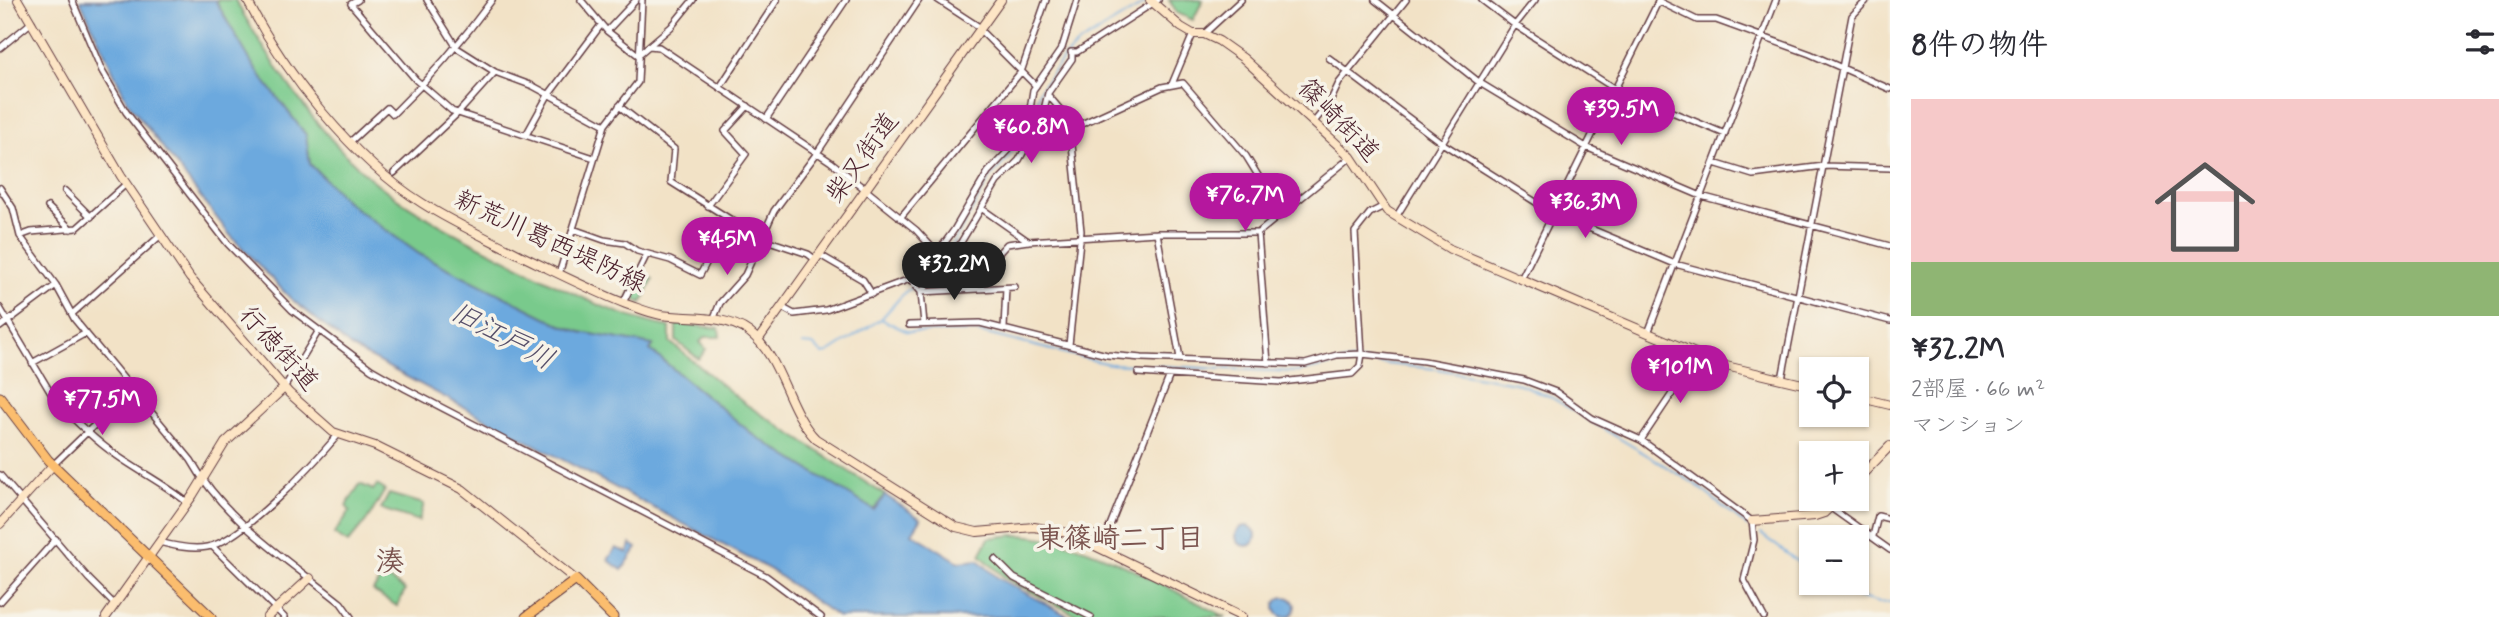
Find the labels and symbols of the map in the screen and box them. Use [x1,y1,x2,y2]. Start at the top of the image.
street label: 篠崎街道 [1290,72,1386,170]
pin: ¥39.5M [1564,88,1678,147]
street label: 柴又街道 [819,106,907,210]
pin: ¥60.8M [974,106,1088,165]
pin: ¥76.7M [1188,174,1302,233]
pin: ¥36.3M [1528,180,1642,240]
street label: 新荒川葛西堤防線 [449,183,651,301]
pin: ¥45M [686,218,768,277]
pin: ¥32.2M [897,243,1011,302]
water label: 旧江戸川 [444,294,560,380]
street label: 行徳街道 [231,299,325,399]
pin: ¥101M [1631,346,1729,405]
pin: ¥77.5M [45,378,159,437]
district label: 東篠崎二丁目 [1036,521,1204,558]
district label: 湊 [376,544,404,581]

